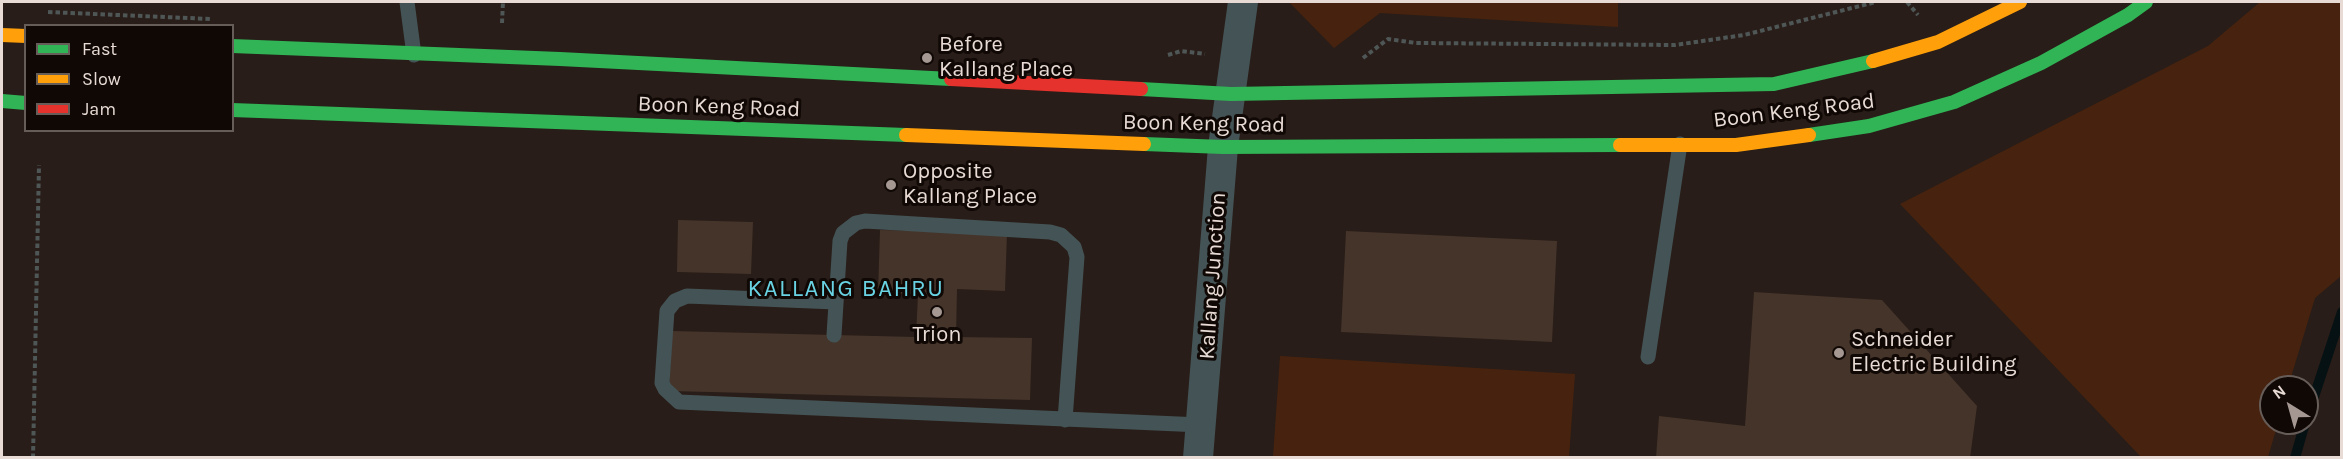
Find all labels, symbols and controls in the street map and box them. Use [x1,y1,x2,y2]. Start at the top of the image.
legend [24,24,234,132]
place label: Before Kallang Place [939,32,1073,84]
text: Fast [82,38,117,60]
marker: Before Kallang Place [920,51,934,65]
text: Slow [82,68,121,90]
street label: Boon Keng Road [1712,88,1876,134]
street label: Boon Keng Road [637,91,801,123]
text: Jam [82,98,116,120]
street label: Boon Keng Road [1123,109,1285,139]
place label: Opposite Kallang Place [903,159,1037,210]
marker: Opposite Kallang Place [884,178,898,192]
street label: Kallang Junction [1194,191,1232,361]
district label: KALLANG BAHRU [748,275,944,303]
marker: Trion [930,305,944,319]
place label: Trion [912,322,962,348]
place label: Schneider Electric Building [1851,327,2017,378]
marker: Schneider Electric Building [1832,346,1846,360]
north arrow [2259,375,2319,435]
text: N [2269,381,2289,403]

